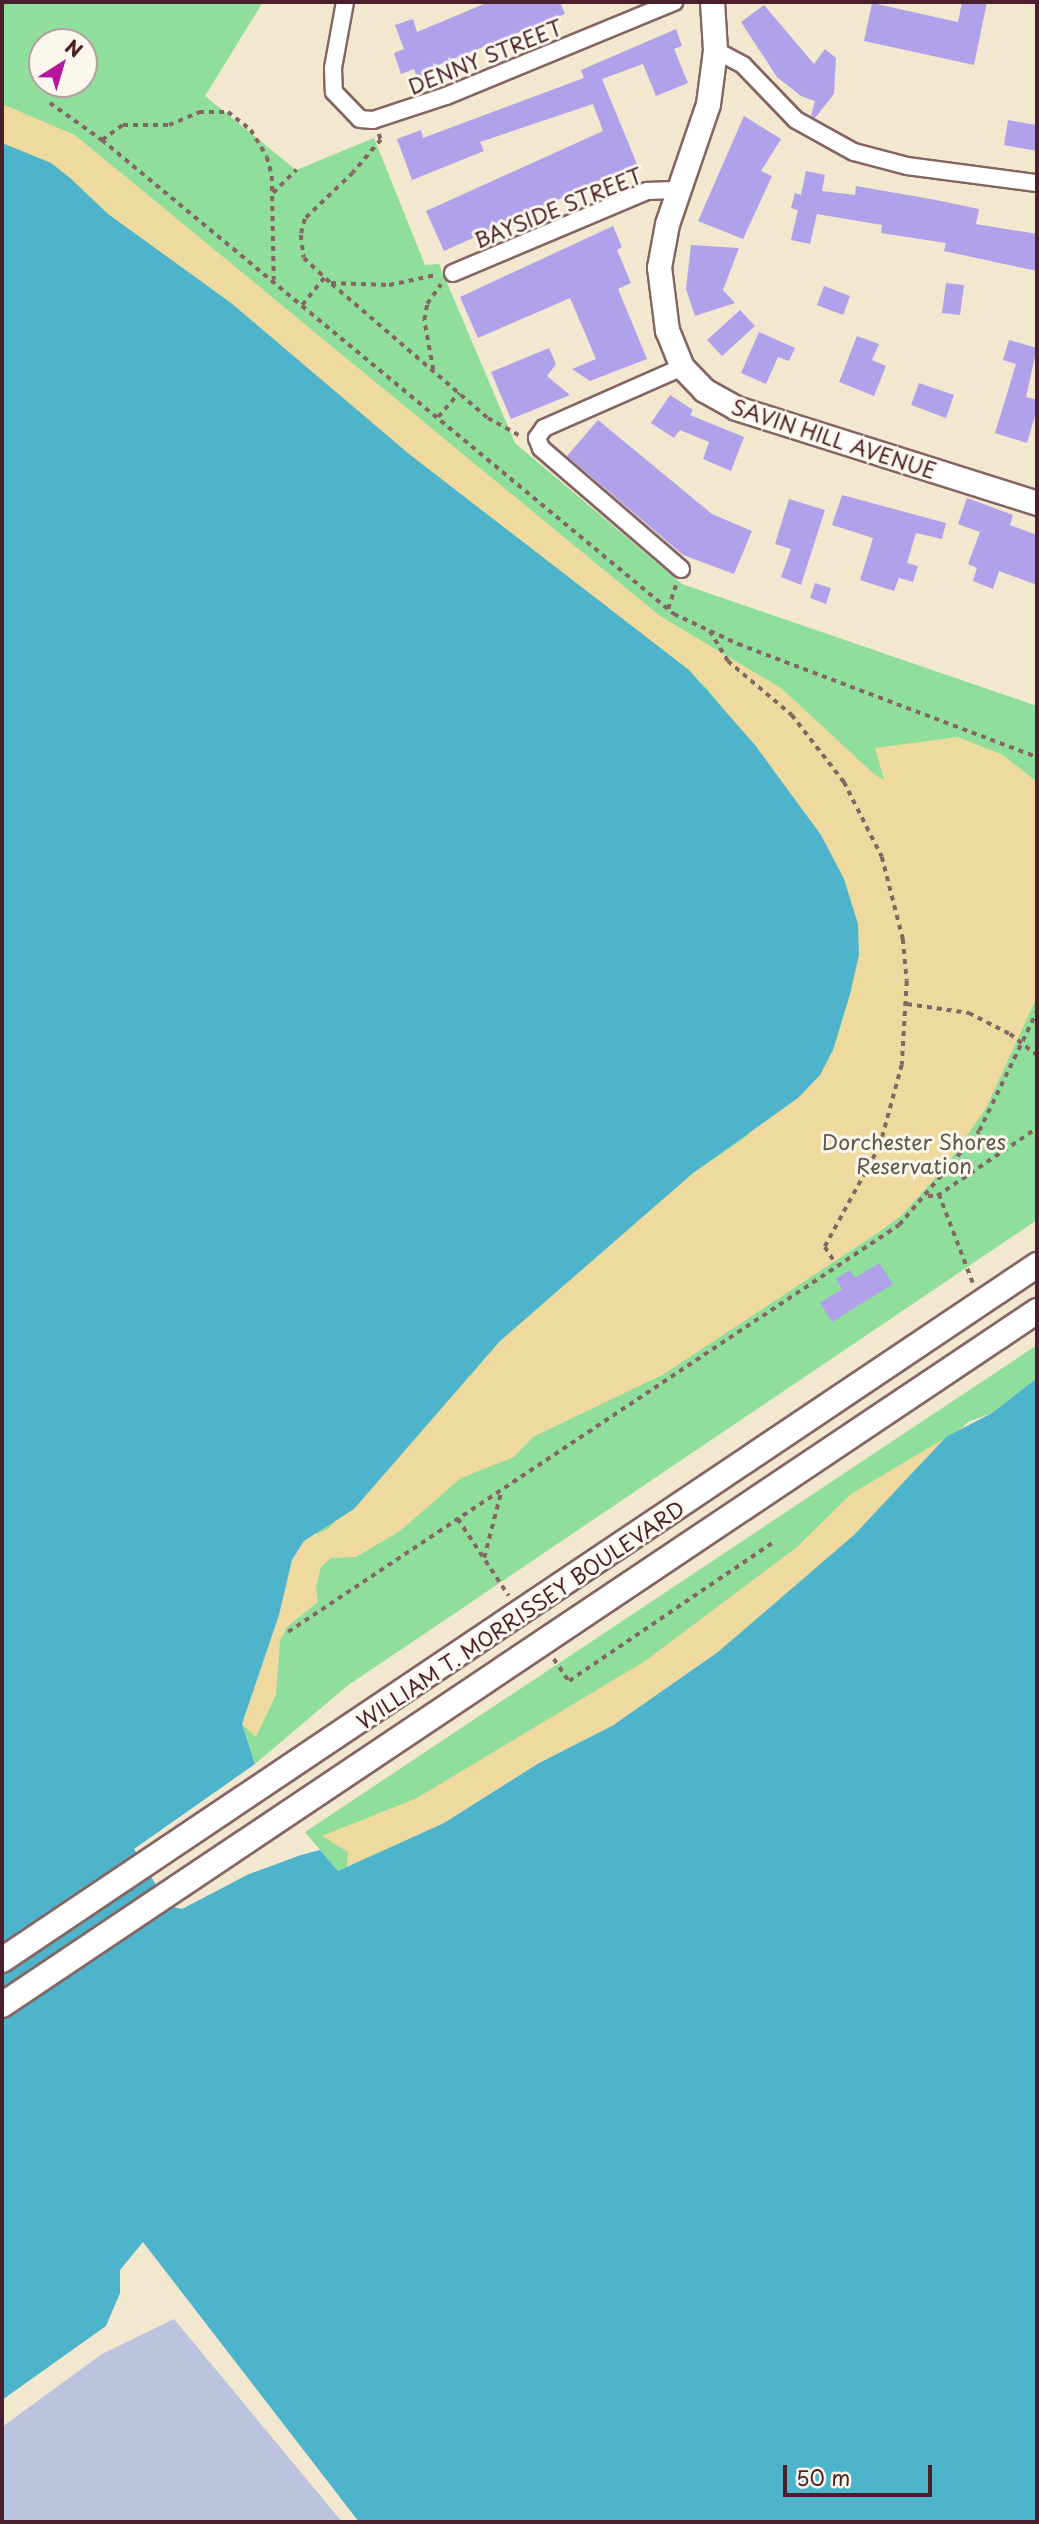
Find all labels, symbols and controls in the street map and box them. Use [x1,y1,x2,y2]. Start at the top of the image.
street label: DENNY STREET [403,13,567,99]
north arrow [28,28,98,98]
text: N [60,32,89,64]
street label: BAYSIDE STREET [469,161,647,253]
street label: SAVIN HILL AVENUE [728,393,940,483]
park label: Dorchester Shores Reservation [821,1128,1007,1178]
street label: WILLIAM T. MORRISSEY BOULEVARD [352,1495,688,1733]
scale bar [787,2450,936,2494]
text: 50 m [796,2461,850,2493]

